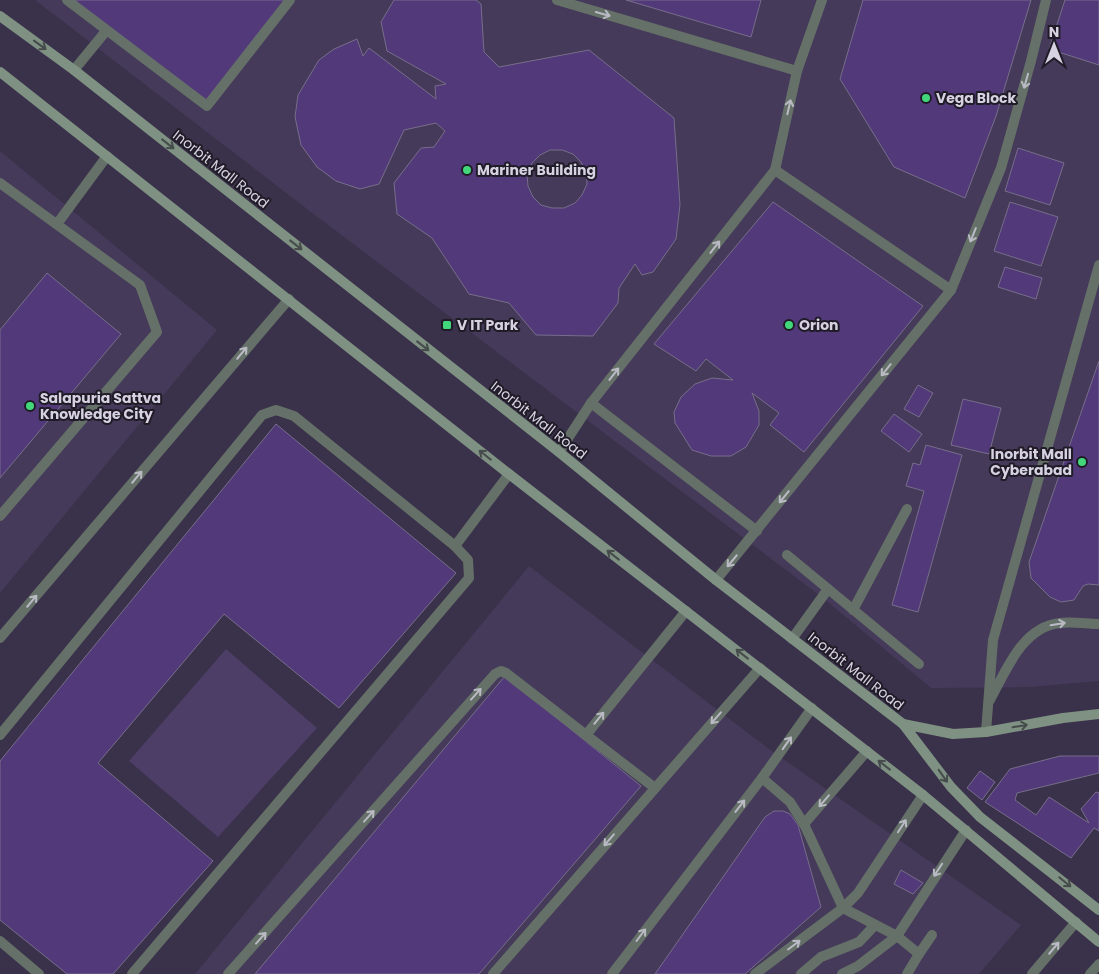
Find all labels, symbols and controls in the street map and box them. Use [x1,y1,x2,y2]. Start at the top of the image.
one-way arrow [595,10,611,20]
north arrow [1029,20,1079,70]
text: N [1049,22,1059,42]
one-way arrow [32,40,46,50]
one-way arrow [1020,73,1030,89]
place label: Vega Block [936,88,1017,108]
marker: Vega Block [920,92,932,104]
one-way arrow [785,99,794,115]
street label: Inorbit Mall Road [169,125,273,213]
one-way arrow [161,139,174,150]
place label: Mariner Building [477,160,596,180]
marker: Mariner Building [461,164,473,176]
one-way arrow [968,227,978,242]
one-way arrow [289,239,302,250]
one-way arrow [709,241,720,254]
place label: V IT Park [457,315,519,335]
place label: Orion [799,315,838,335]
marker: V IT Park [441,319,453,331]
marker: Orion [783,319,795,331]
one-way arrow [416,340,429,351]
one-way arrow [237,347,248,360]
one-way arrow [881,363,891,377]
one-way arrow [608,368,619,381]
street label: Inorbit Mall Road [487,376,591,464]
place label: Salapuria Sattva Knowledge City [40,388,161,424]
marker: Salapuria Sattva Knowledge City [24,400,36,412]
place label: Inorbit Mall Cyberabad [990,444,1072,480]
one-way arrow [479,450,492,461]
marker: Inorbit Mall Cyberabad [1076,456,1088,468]
one-way arrow [131,471,142,484]
one-way arrow [779,490,790,503]
one-way arrow [607,550,620,561]
one-way arrow [727,554,738,567]
one-way arrow [26,594,37,607]
one-way arrow [1049,619,1065,629]
street label: Inorbit Mall Road [804,627,908,715]
one-way arrow [736,649,749,660]
one-way arrow [471,688,482,701]
one-way arrow [711,711,722,724]
one-way arrow [594,712,605,725]
one-way arrow [1011,720,1027,730]
one-way arrow [782,736,792,750]
one-way arrow [878,759,891,770]
one-way arrow [938,769,948,783]
one-way arrow [819,795,830,808]
one-way arrow [734,800,745,813]
one-way arrow [363,809,374,822]
one-way arrow [897,819,907,833]
one-way arrow [603,834,615,847]
one-way arrow [933,863,943,877]
one-way arrow [1058,877,1071,888]
one-way arrow [636,929,647,942]
one-way arrow [255,931,267,944]
one-way arrow [787,939,800,950]
one-way arrow [1048,942,1059,955]

